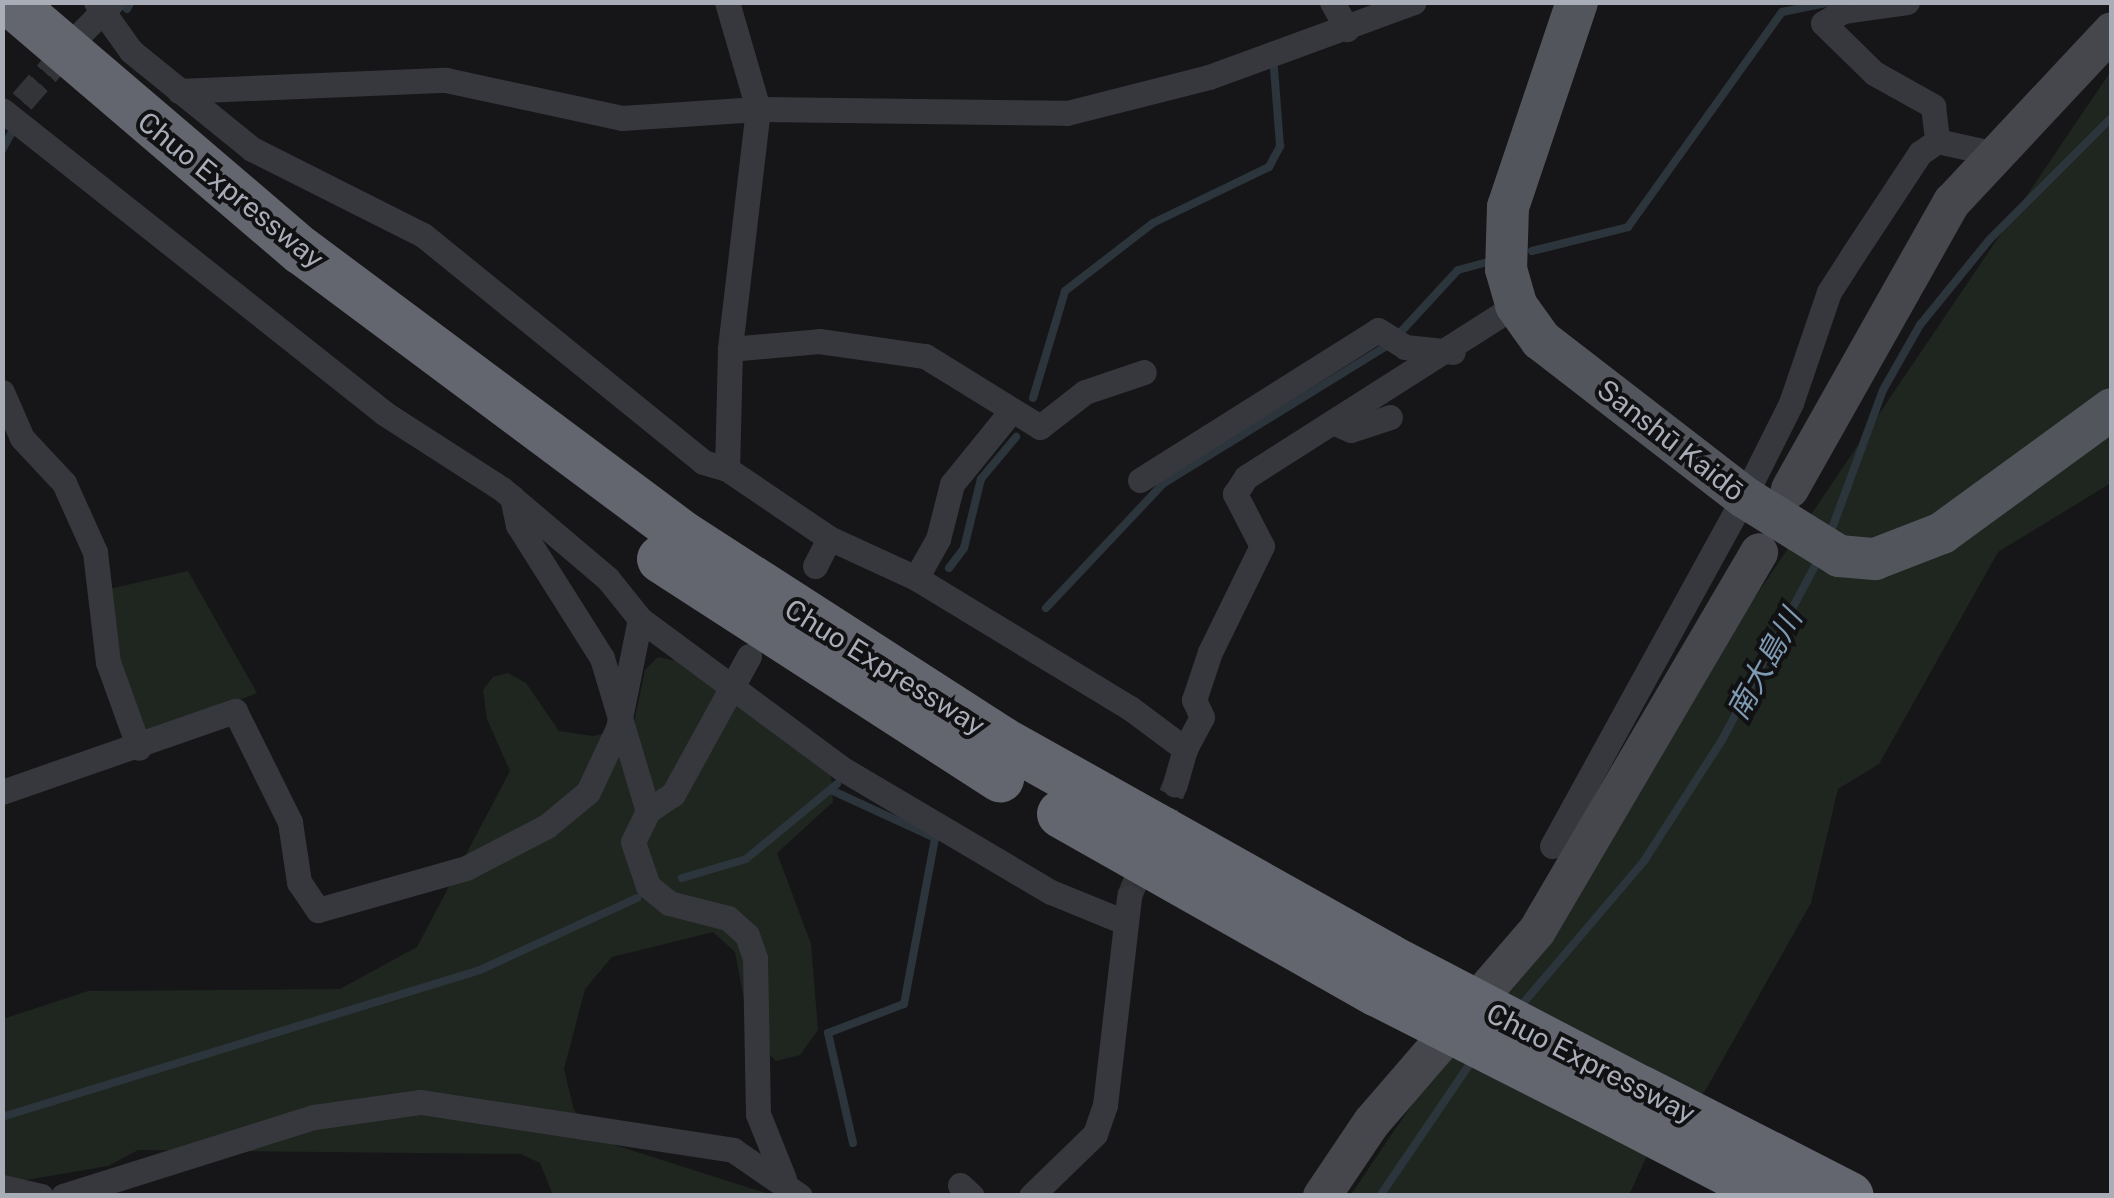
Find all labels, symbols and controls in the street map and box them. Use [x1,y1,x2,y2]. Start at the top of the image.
street label: Chuo Expressway [131,105,331,275]
street label: Sanshū Kaidō [1591,372,1751,508]
street label: Chuo Expressway [779,592,991,742]
water label: 南大島川 [1719,603,1809,725]
street label: Chuo Expressway [1481,996,1701,1130]

